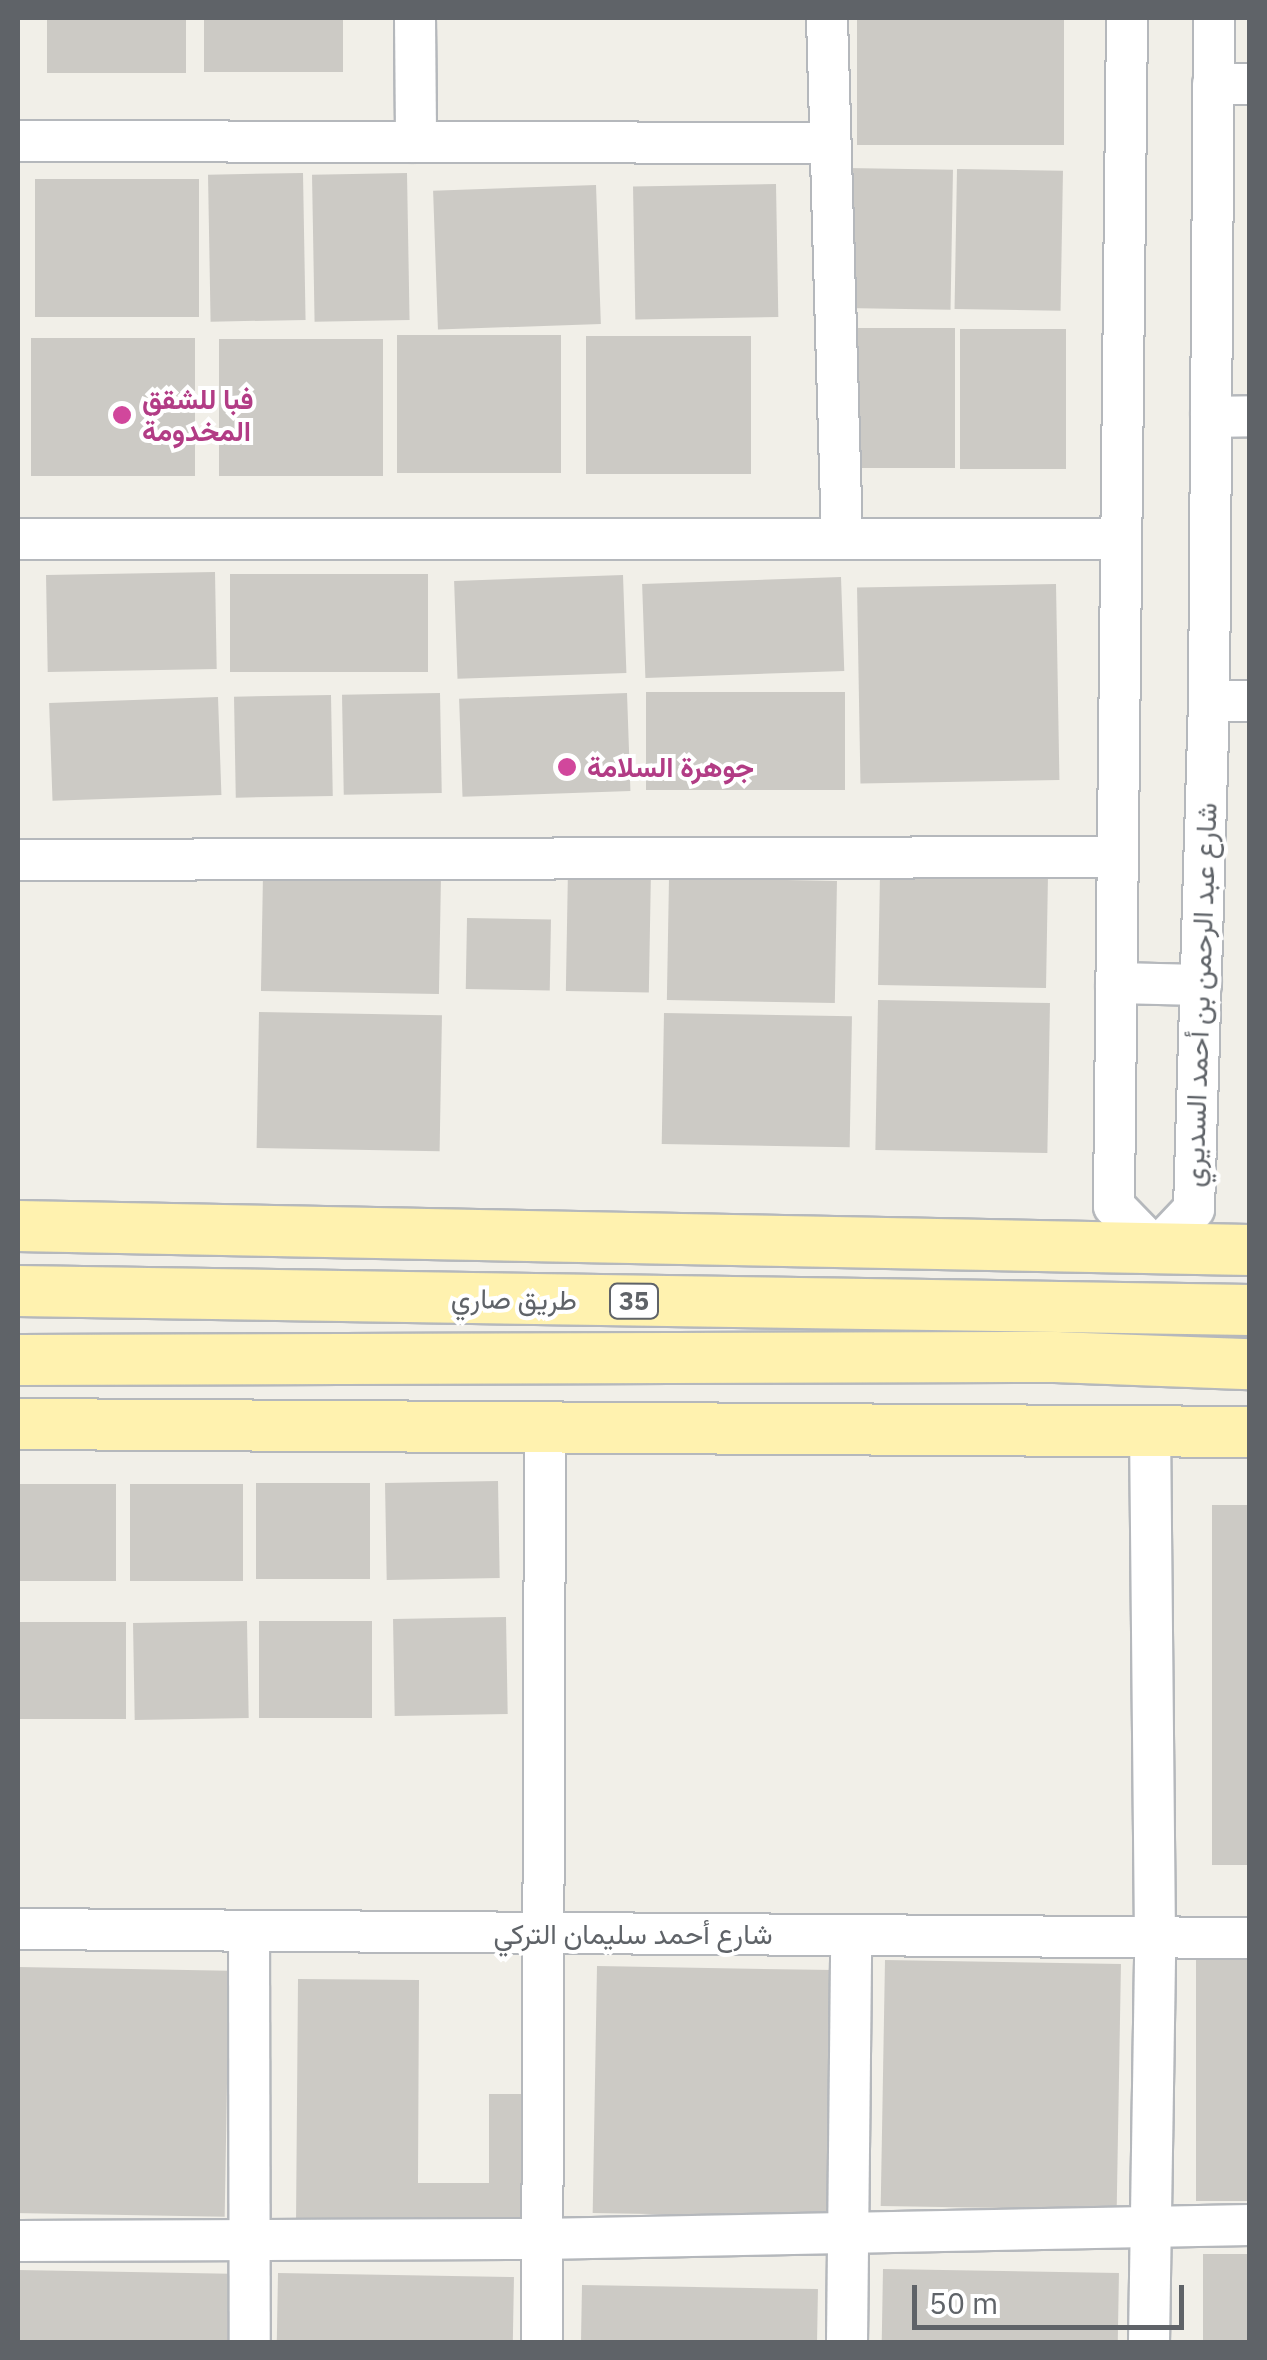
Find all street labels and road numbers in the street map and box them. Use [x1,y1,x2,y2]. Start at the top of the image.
street label: شارع عبد الرحمن بن أحمد السديري [1176,802,1224,1188]
street label: طريق صاري [451,1281,577,1317]
road number: 35 [609,1281,659,1321]
street label: شارع أحمد سليمان التركي [493,1917,773,1951]

